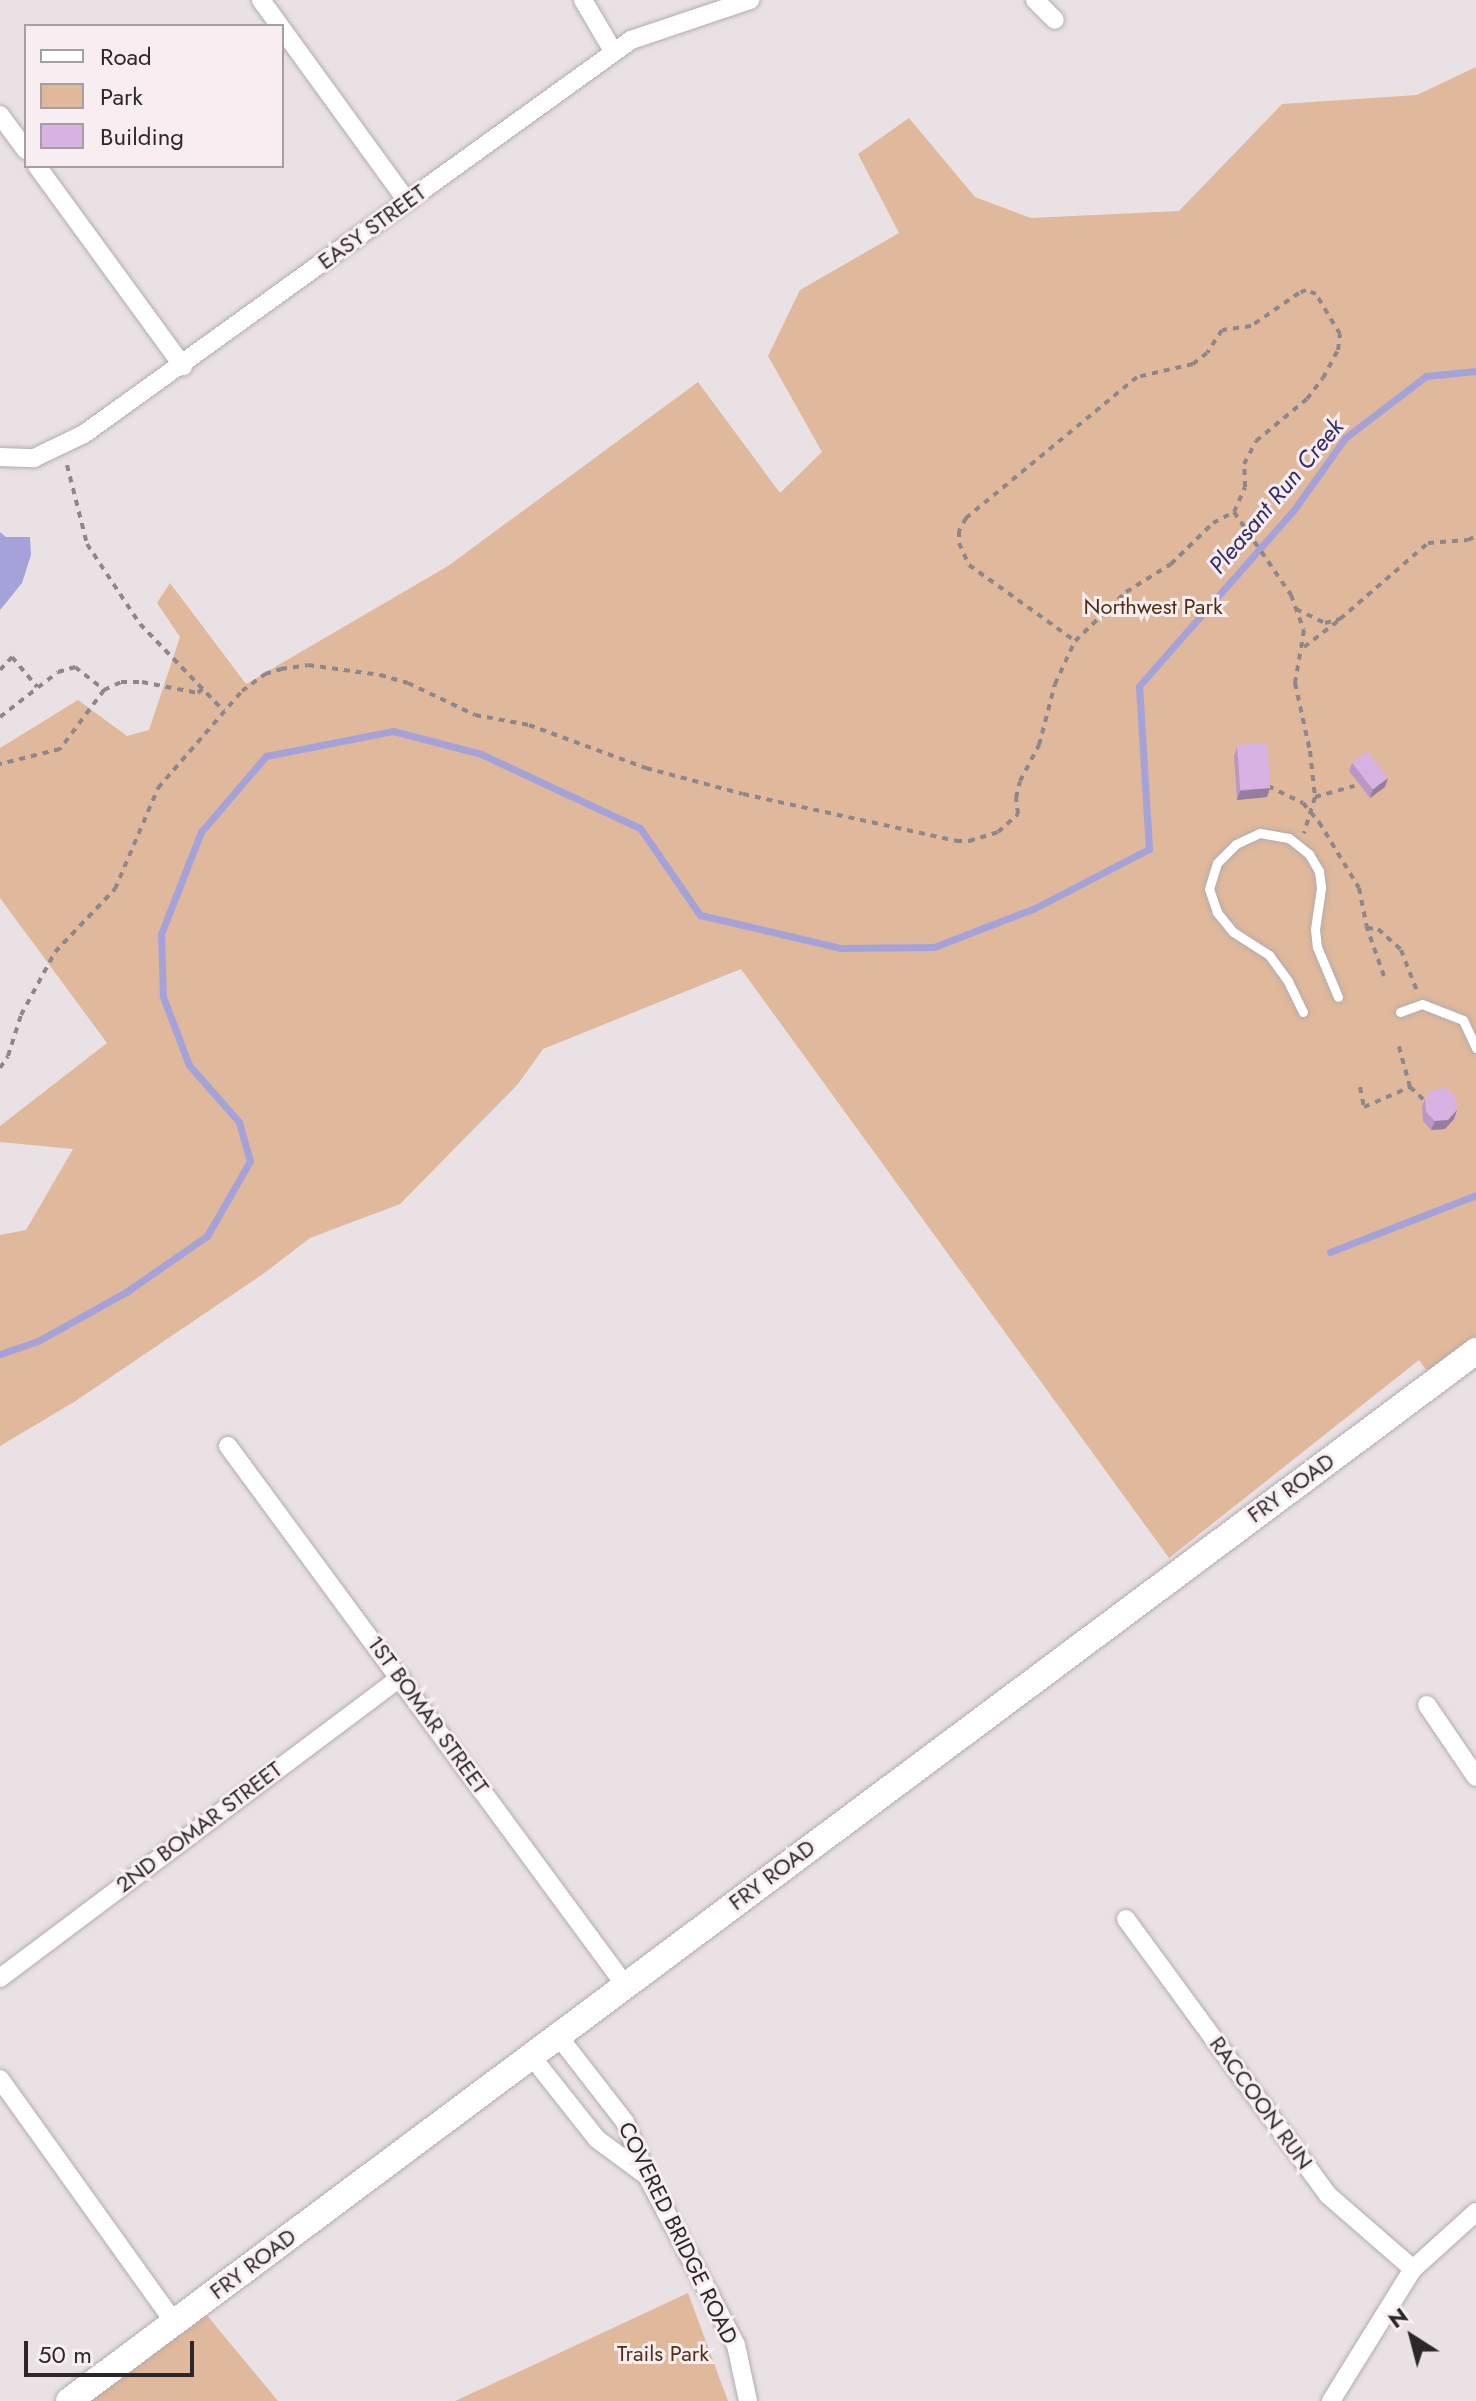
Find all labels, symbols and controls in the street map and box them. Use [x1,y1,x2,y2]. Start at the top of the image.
legend [24,24,284,168]
text: Road [100,39,152,74]
text: Park [100,79,143,114]
text: Building [100,119,184,154]
street label: EASY STREET [313,179,431,275]
water label: Pleasant Run Creek [1203,413,1349,579]
park label: Northwest Park [1083,594,1223,620]
street label: FRY ROAD [1242,1448,1340,1528]
street label: 1ST BOMAR STREET [362,1631,494,1799]
street label: 2ND BOMAR STREET [111,1756,287,1898]
street label: FRY ROAD [724,1834,820,1916]
street label: RACCOON RUN [1204,2031,1318,2175]
street label: COVERED BRIDGE ROAD [613,2118,743,2348]
street label: FRY ROAD [205,2223,301,2305]
north arrow [1372,2297,1452,2377]
text: N [1381,2300,1414,2336]
scale bar [28,2325,198,2375]
text: 50 m [38,2337,92,2372]
park label: Trails Park [617,2341,709,2367]

